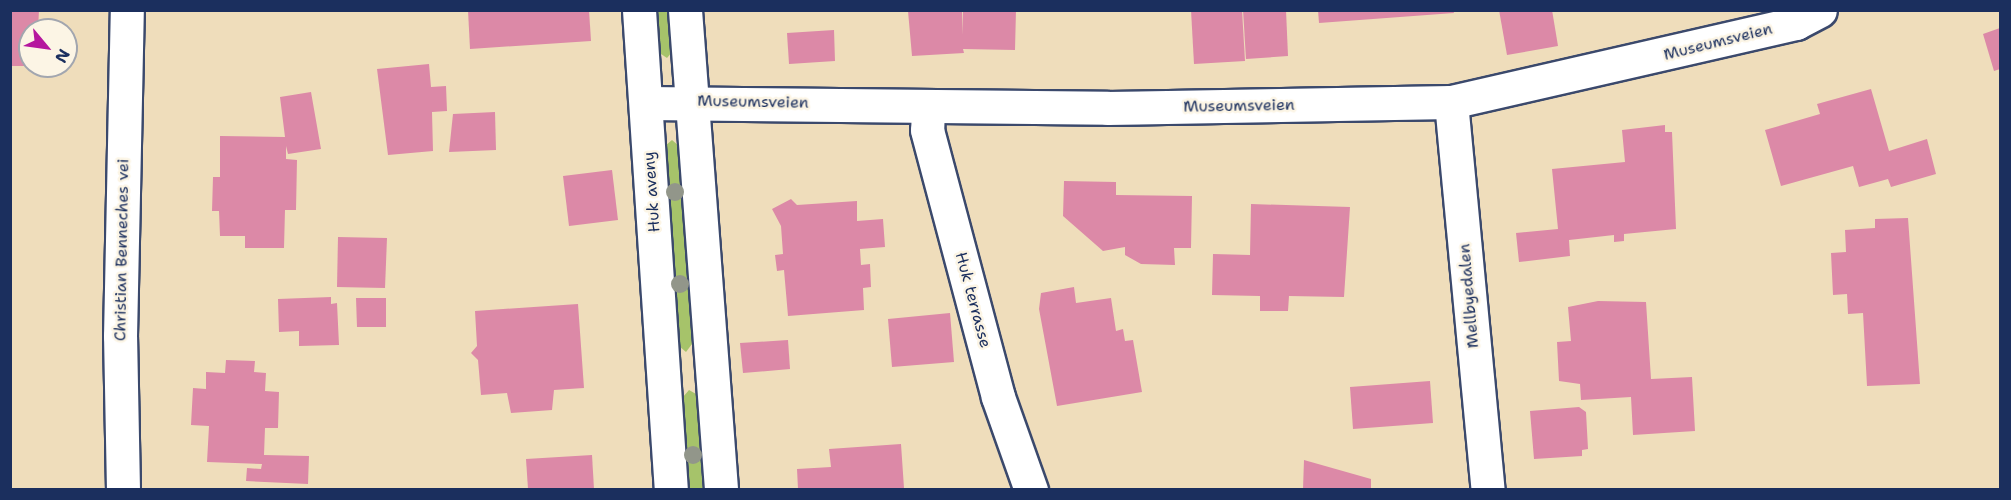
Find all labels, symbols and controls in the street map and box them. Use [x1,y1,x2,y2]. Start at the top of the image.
north arrow [18,18,78,78]
street label: Museumsveien [1662,19,1774,65]
text: N [50,45,75,67]
street label: Museumsveien [697,91,809,113]
street label: Museumsveien [1183,95,1295,117]
street label: Huk aveny [640,151,664,233]
street label: Christian Benneches vei [111,159,133,341]
street label: Mellbyedalen [1455,243,1483,349]
street label: Huk terrasse [951,250,995,350]

